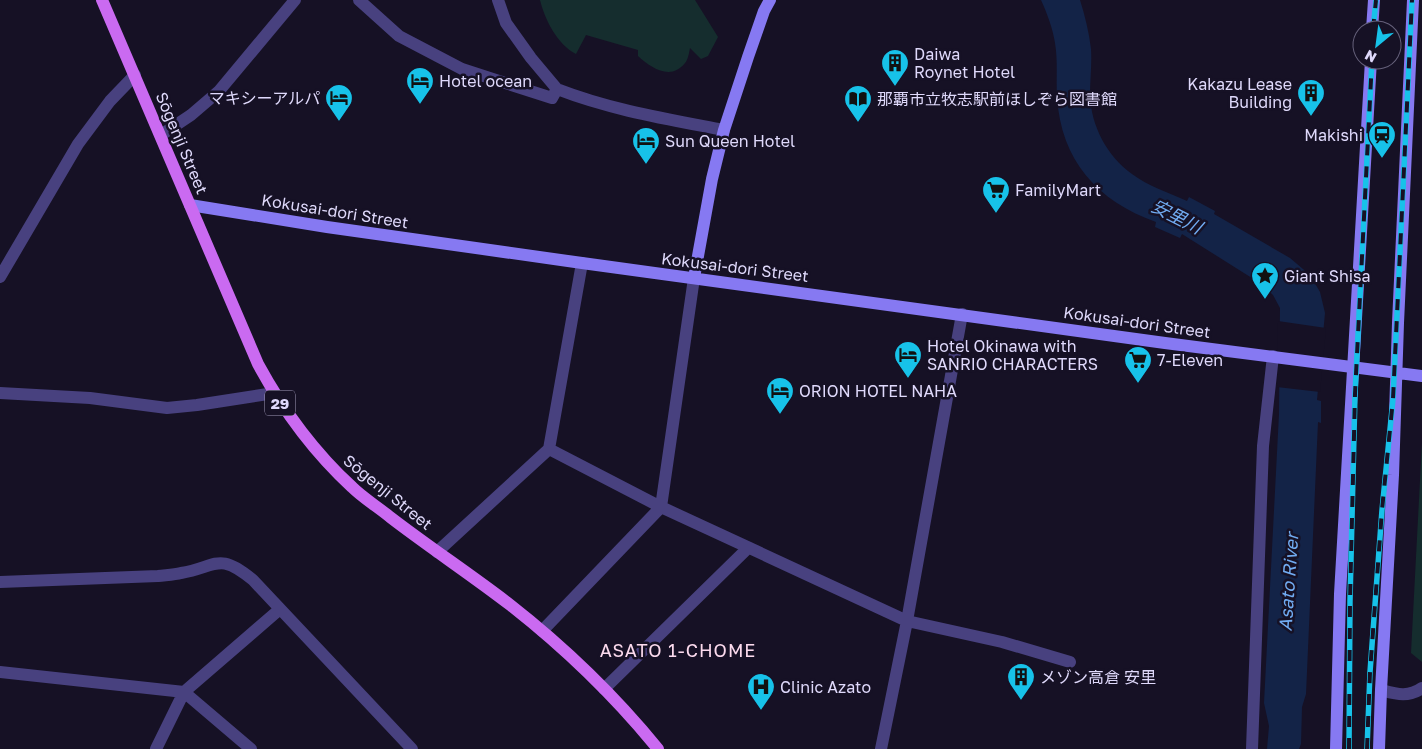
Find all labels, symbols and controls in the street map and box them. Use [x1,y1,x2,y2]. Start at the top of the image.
north arrow [1352,20,1402,70]
place label: Daiwa Roynet Hotel [914,44,1015,82]
text: N [1362,47,1379,67]
building icon: Daiwa Roynet Hotel [880,48,910,87]
hotel icon: Hotel ocean [405,66,435,105]
place label: Hotel ocean [439,71,532,91]
place label: Kakazu Lease Building [1187,74,1292,112]
building icon: Kakazu Lease Building [1296,78,1326,117]
hotel icon: マキシーアルパ [324,83,354,122]
library icon: 那覇市立牧志駅前ほしぞら図書館 [843,84,873,123]
place label: マキシーアルパ [209,88,320,108]
street label: Sōgenji Street [152,89,212,197]
place label: 那覇市立牧志駅前ほしぞら図書館 [877,89,1117,109]
station icon: Makishi [1367,120,1397,159]
place label: Makishi [1304,125,1363,145]
hotel icon: Sun Queen Hotel [631,126,661,165]
place label: Sun Queen Hotel [665,131,795,151]
supermarket icon: FamilyMart [981,175,1011,214]
place label: FamilyMart [1015,180,1101,200]
street label: Kokusai-dori Street [260,190,410,232]
water label: 安里川 [1148,194,1208,239]
street label: Kokusai-dori Street [660,248,810,286]
place icon: Giant Shisa [1250,261,1280,300]
place label: Giant Shisa [1284,266,1371,286]
street label: Kokusai-dori Street [1062,302,1212,342]
place label: Hotel Okinawa with SANRIO CHARACTERS [927,336,1098,374]
hotel icon: Hotel Okinawa with SANRIO CHARACTERS [893,340,923,379]
supermarket icon: 7-Eleven [1123,345,1153,384]
place label: 7-Eleven [1157,350,1223,370]
hotel icon: ORION HOTEL NAHA [765,376,795,415]
place label: ORION HOTEL NAHA [799,381,957,401]
road number: 29 [265,390,295,416]
street label: Sōgenji Street [339,450,437,534]
water label: Asato River [1274,529,1303,632]
district label: ASATO 1-CHOME [600,639,756,661]
building icon: メゾン高倉 安里 [1006,662,1036,701]
place label: メゾン高倉 安里 [1040,667,1156,687]
hospital icon: Clinic Azato [746,672,776,711]
place label: Clinic Azato [780,677,871,697]

